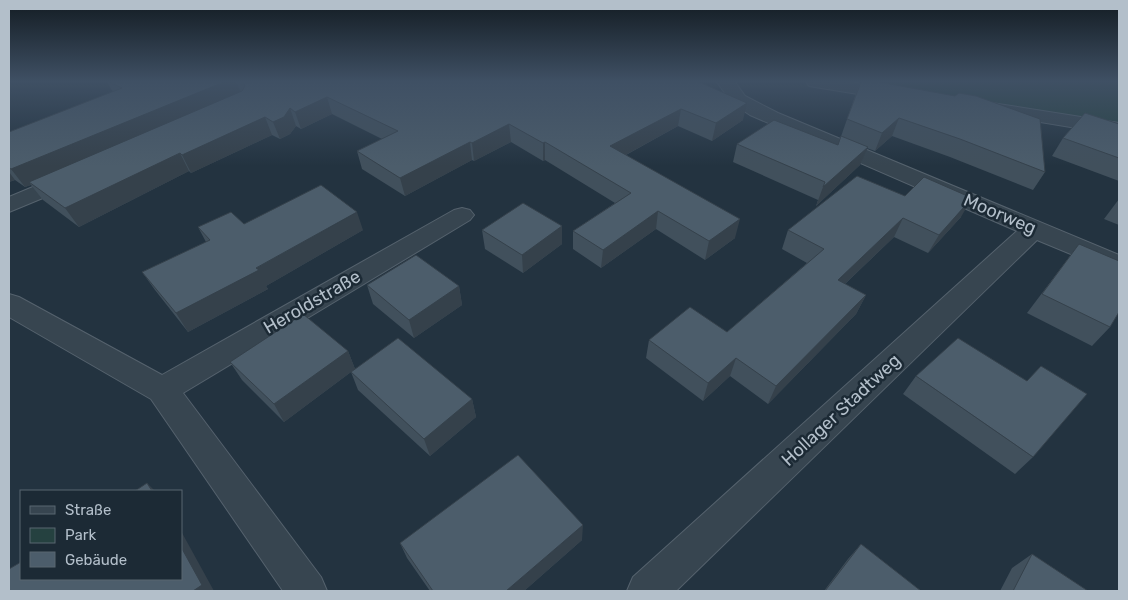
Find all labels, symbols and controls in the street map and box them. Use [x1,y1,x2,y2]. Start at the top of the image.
street label: Moorweg [960,189,1040,239]
street label: Heroldstraße [260,265,364,339]
street label: Hollager Stadtweg [777,349,905,471]
legend [20,490,182,580]
text: Straße [65,501,111,519]
text: Park [65,526,96,544]
text: Gebäude [65,551,127,569]

